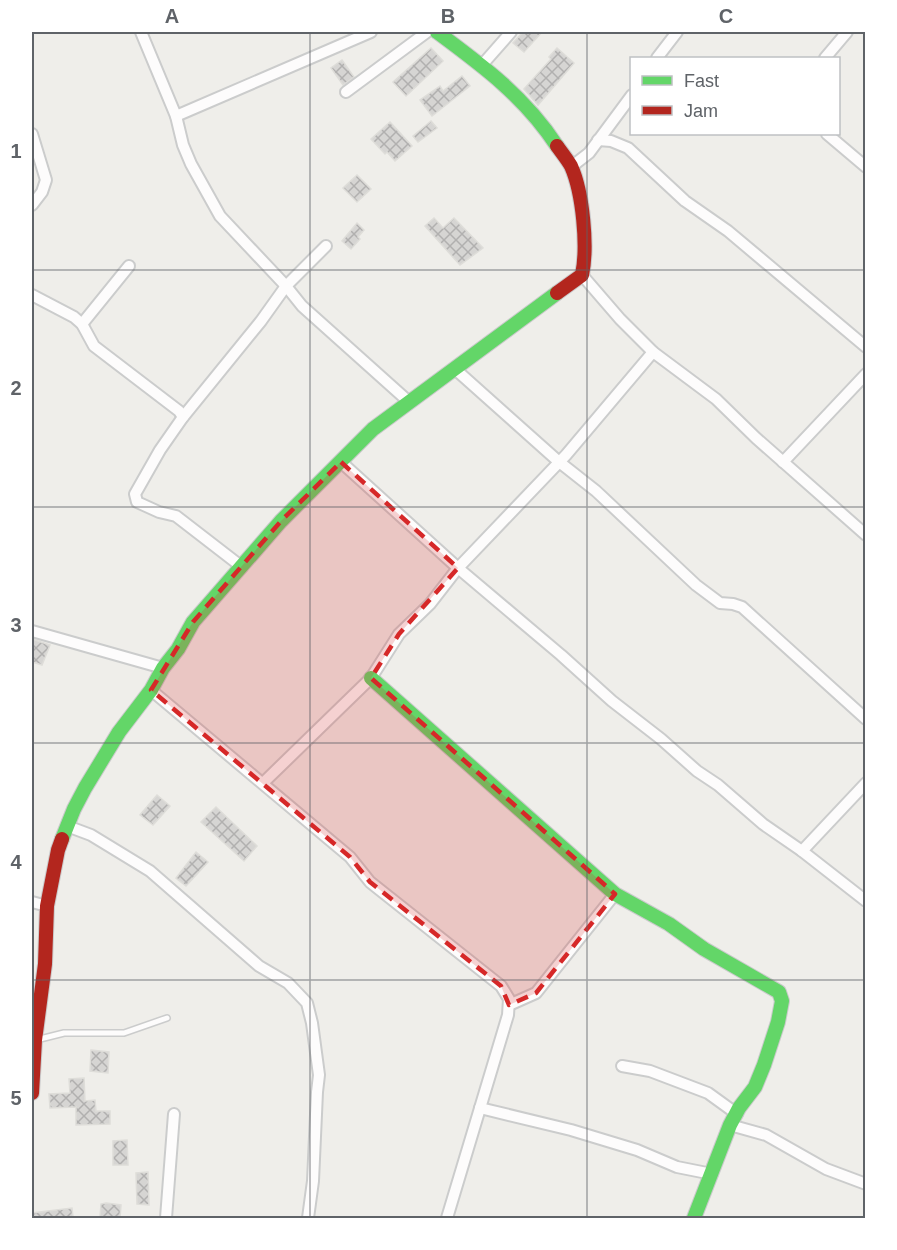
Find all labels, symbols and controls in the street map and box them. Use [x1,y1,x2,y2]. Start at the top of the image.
text: A [165,5,179,27]
text: B [441,5,455,27]
text: C [719,5,733,27]
legend [630,57,840,135]
text: Fast [684,71,719,91]
text: Jam [684,101,718,121]
text: 1 [10,140,22,162]
text: 2 [10,377,22,399]
text: 3 [10,614,22,636]
text: 4 [10,851,22,873]
text: 5 [10,1087,22,1109]

